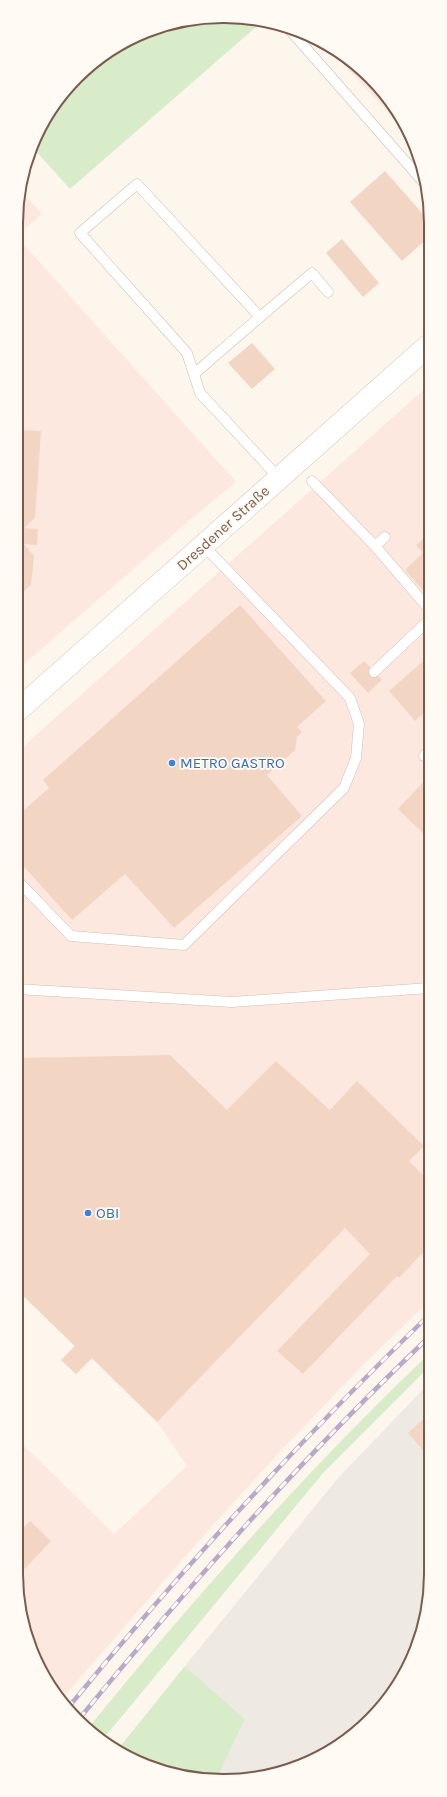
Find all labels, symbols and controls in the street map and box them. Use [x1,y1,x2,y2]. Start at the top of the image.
street label: Dresdener Straße [173,482,273,574]
place label: METRO GASTRO [180,754,285,772]
marker: METRO GASTRO [167,758,177,768]
place label: OBI [96,1204,119,1222]
marker: OBI [83,1208,93,1218]

